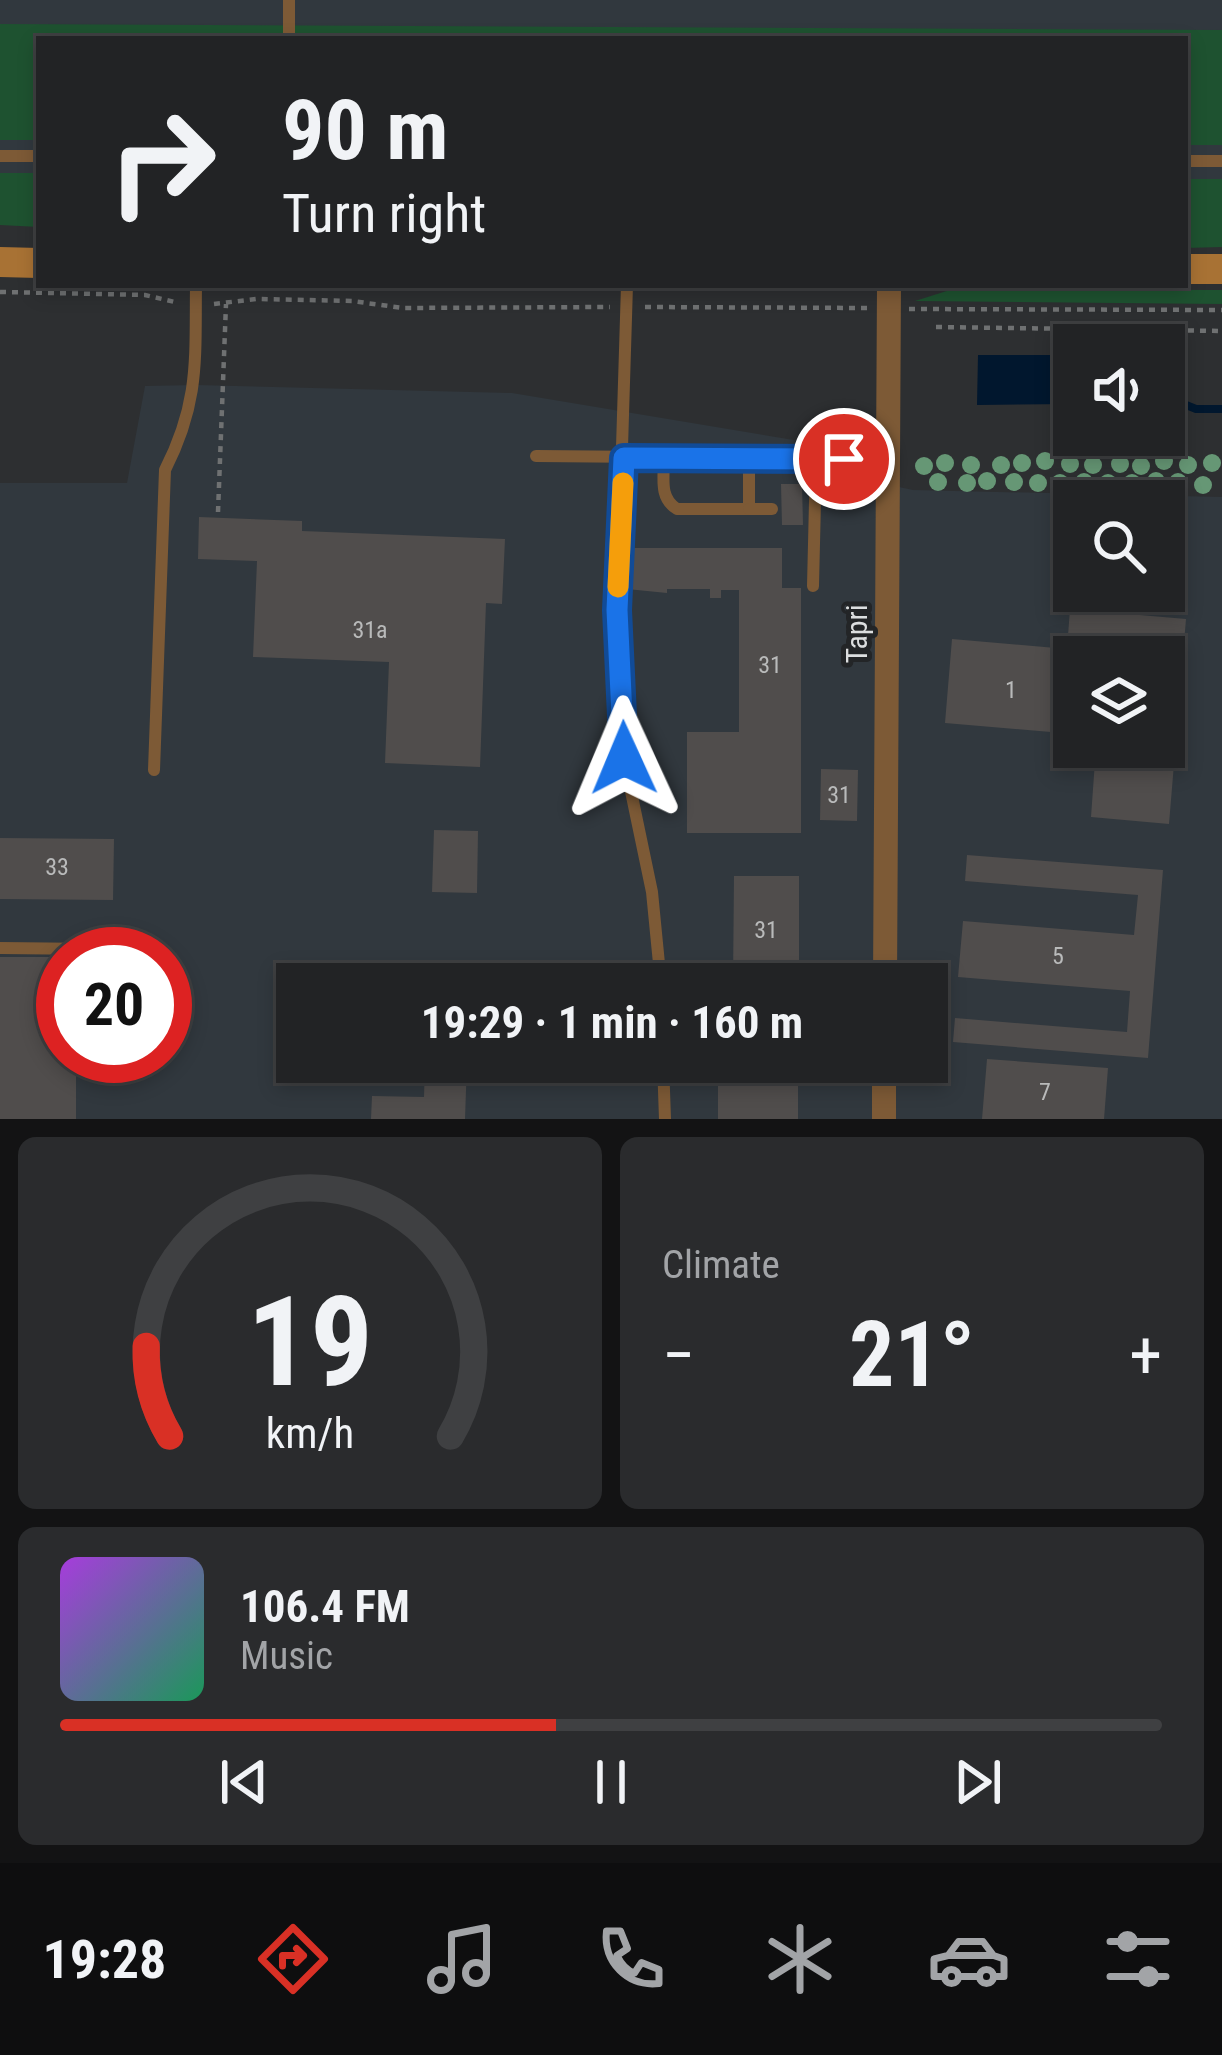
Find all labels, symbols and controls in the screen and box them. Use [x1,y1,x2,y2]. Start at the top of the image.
text: 90 m [282,81,449,180]
icon: right [84,84,240,240]
text: Turn right [282,182,486,245]
map controls [1053,324,1185,768]
button: sound [1053,324,1185,456]
pin [793,408,895,510]
icon: arrive [811,426,877,492]
button: search [1053,480,1185,612]
street label: Tapri [839,604,874,664]
house number: 31a [352,616,388,644]
button: layers [1053,636,1185,768]
house number: 31 [758,651,782,679]
house number: 1 [1005,676,1017,704]
position arrow [561,695,687,821]
house number: 31 [827,781,851,809]
house number: 33 [45,853,69,881]
house number: 31 [754,916,778,944]
speed limit sign: 20 [36,927,192,1083]
house number: 5 [1052,942,1064,970]
text: 19:29 · 1 min · 160 m [421,996,803,1049]
house number: 7 [1039,1078,1051,1106]
text: Climate [662,1242,780,1288]
text: 19 [247,1269,373,1415]
text: 21° [849,1303,975,1408]
text: − [662,1317,695,1394]
text: + [1129,1317,1162,1394]
text: km/h [266,1408,354,1458]
text: 106.4 FM [240,1580,410,1633]
text: Music [240,1633,333,1679]
icon: previous [211,1749,277,1815]
icon: pause [578,1749,644,1815]
icon: next [945,1749,1011,1815]
icon: directions [251,1917,335,2001]
icon: music [420,1917,504,2001]
icon: phone [589,1917,673,2001]
icon: climate [758,1917,842,2001]
icon: car [927,1917,1011,2001]
icon: filters [1096,1917,1180,2001]
text: 19:28 [42,1928,166,1991]

